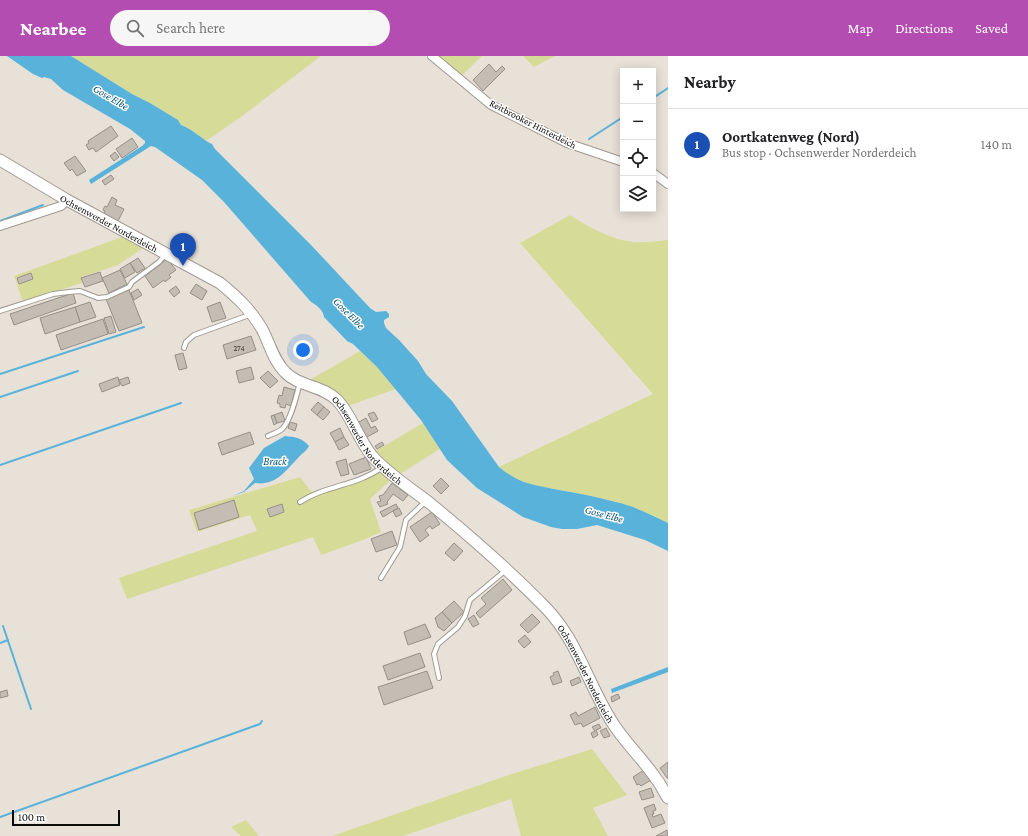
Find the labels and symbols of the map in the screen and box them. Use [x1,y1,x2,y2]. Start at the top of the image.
water label: Gose Elbe [91,82,132,113]
street label: Reitbrooker Hinterdeich [488,97,579,151]
street label: Ochsenwerder Norderdeich [58,192,161,254]
pin: 1 [170,233,196,266]
water label: Gose Elbe [331,295,368,332]
your location [293,340,313,360]
house number: 274 [233,344,245,353]
street label: Ochsenwerder Norderdeich [330,393,405,487]
water label: Brack [263,455,288,467]
water label: Gose Elbe [584,503,625,525]
street label: Ochsenwerder Norderdeich [556,622,617,725]
scale bar [12,808,120,827]

